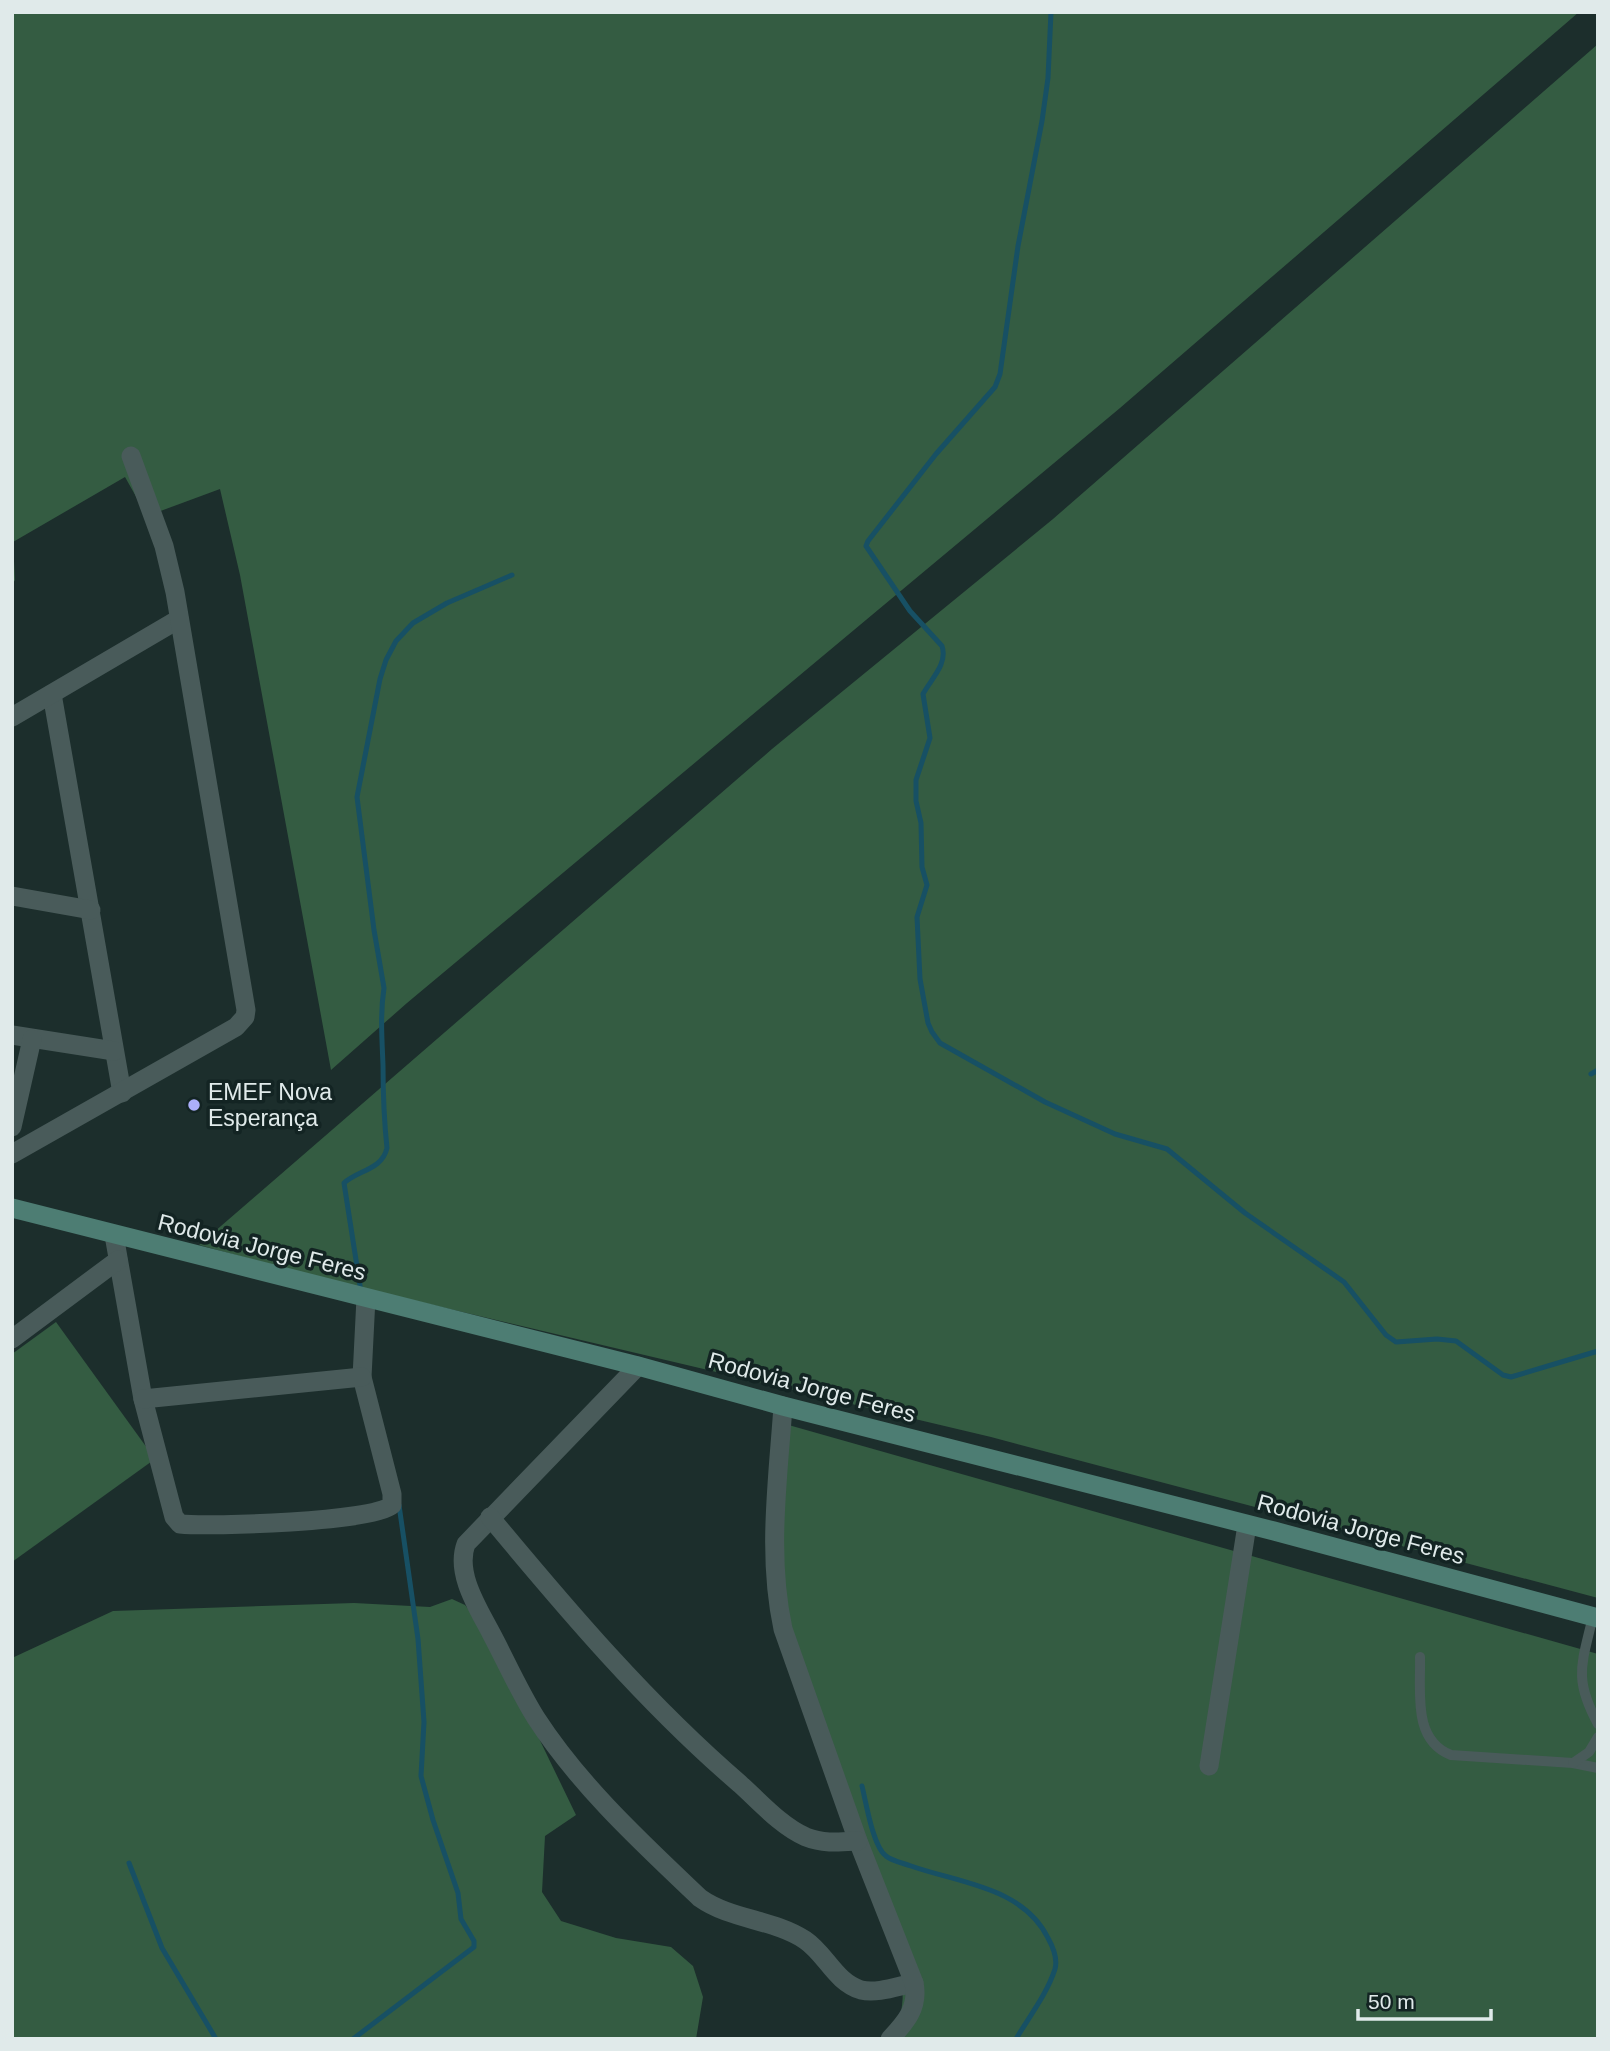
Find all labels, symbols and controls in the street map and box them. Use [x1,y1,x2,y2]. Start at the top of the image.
place label: EMEF Nova Esperança [208,1079,332,1131]
marker: EMEF Nova Esperança [186,1097,202,1113]
street label: Rodovia Jorge Feres [155,1209,369,1285]
street label: Rodovia Jorge Feres [706,1347,918,1427]
street label: Rodovia Jorge Feres [1255,1489,1467,1569]
scale bar [1358,1978,1491,2022]
text: 50 m [1368,1990,1415,2013]

